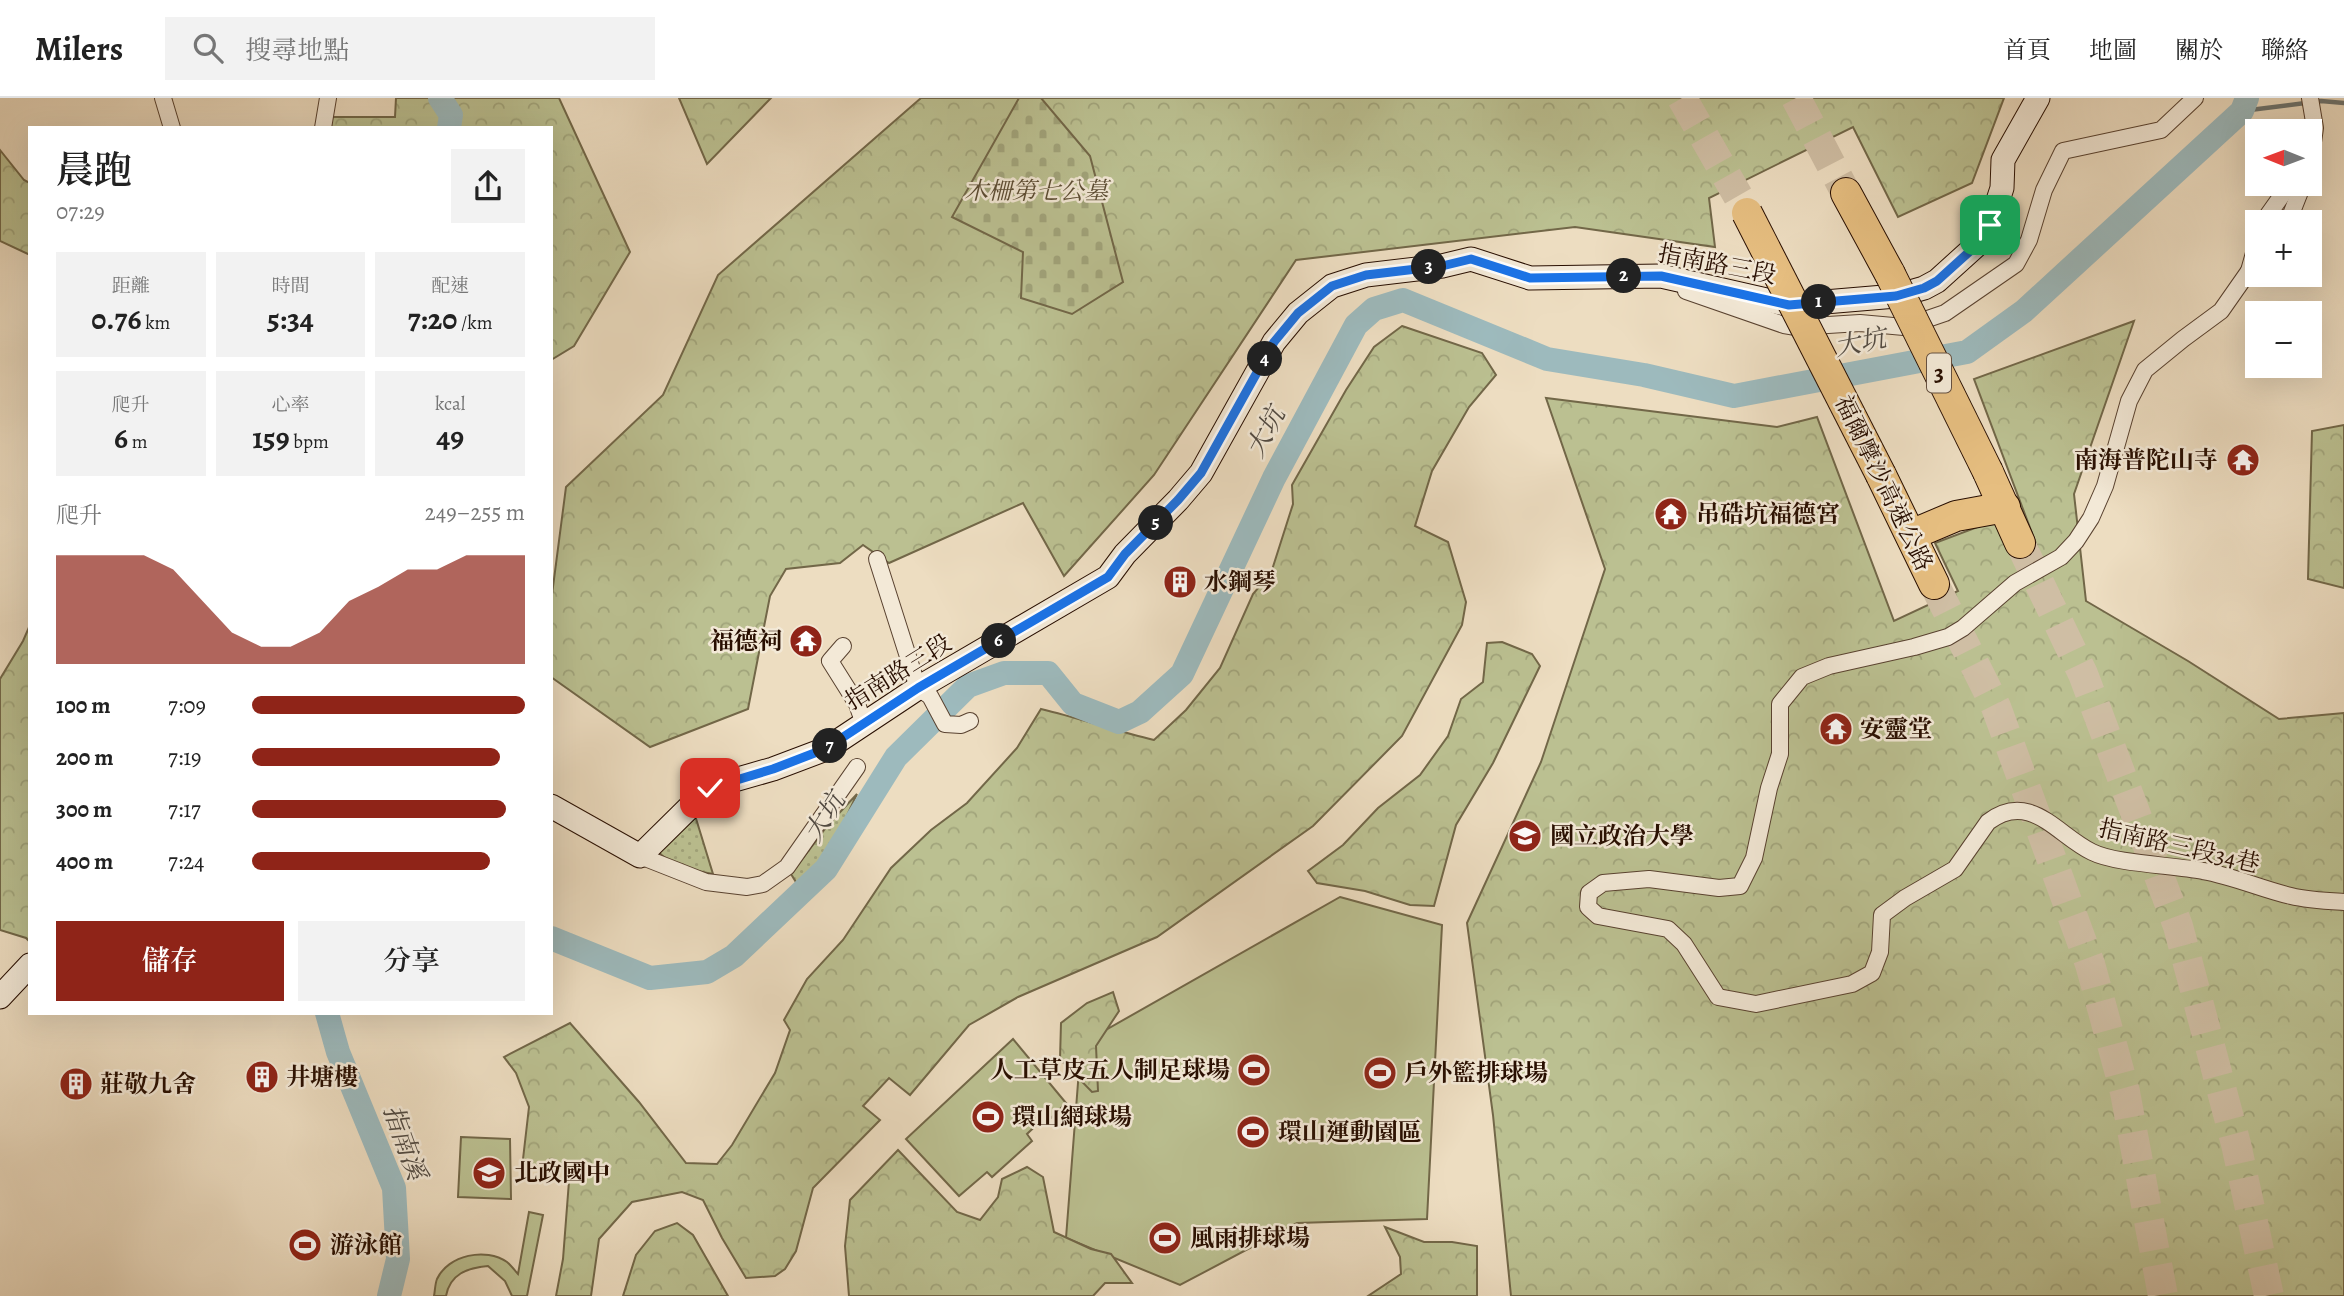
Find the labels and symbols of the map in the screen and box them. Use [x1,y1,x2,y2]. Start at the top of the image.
north arrow [2245,119,2322,196]
park label: 木柵第七公墓 [964,175,1112,207]
pin [1960,195,2020,255]
street label: 指南路三段 [1655,237,1779,291]
pin: 3 [1412,250,1446,284]
pin: 2 [1606,258,1642,294]
pin: 1 [1801,284,1836,320]
water label: 大坑 [1831,320,1893,365]
pin: 4 [1248,342,1282,376]
road number: 3 [1927,354,1951,392]
street label: 福爾摩沙高速公路 [1828,390,1940,576]
water label: 大坑 [1238,398,1295,463]
temple icon: 南海普陀山寺 [2224,441,2262,479]
place label: 南海普陀山寺 [2074,444,2218,476]
temple icon: 吊硞坑福德宮 [1652,495,1690,533]
place label: 吊硞坑福德宮 [1696,498,1840,530]
pin: 5 [1138,506,1174,540]
building icon: 水鋼琴 [1161,563,1199,601]
place label: 水鋼琴 [1204,566,1276,598]
temple icon: 福德祠 [787,622,825,660]
pin: 6 [982,624,1016,658]
place label: 福德祠 [710,625,782,657]
street label: 指南路三段 [839,627,957,717]
temple icon: 安靈堂 [1817,710,1855,748]
place label: 安靈堂 [1860,713,1932,745]
pin: 7 [812,728,848,764]
pin [680,758,740,818]
water label: 大坑 [796,783,855,849]
street label: 指南路三段34巷 [2095,812,2263,880]
school or university icon: 國立政治大學 [1506,817,1544,855]
place label: 國立政治大學 [1550,820,1694,852]
sports icon: 人工草皮五人制足球場 [1235,1051,1273,1089]
place label: 人工草皮五人制足球場 [990,1054,1230,1086]
sports icon: 戶外籃排球場 [1361,1054,1399,1092]
place label: 戶外籃排球場 [1404,1057,1548,1089]
building icon: 井塘樓 [243,1058,281,1096]
place label: 井塘樓 [286,1061,358,1093]
building icon: 莊敬九舍 [57,1065,95,1103]
place label: 莊敬九舍 [100,1068,196,1100]
sports icon: 環山網球場 [969,1098,1007,1136]
water label: 指南溪 [375,1100,435,1188]
place label: 環山網球場 [1012,1101,1132,1133]
sports icon: 環山運動園區 [1234,1113,1272,1151]
place label: 環山運動園區 [1278,1116,1422,1148]
school or university icon: 北政國中 [470,1154,508,1192]
place label: 北政國中 [514,1157,610,1189]
sports icon: 風雨排球場 [1146,1219,1184,1257]
place label: 風雨排球場 [1190,1222,1310,1254]
sports icon: 游泳館 [286,1226,324,1264]
place label: 游泳館 [330,1229,402,1261]

